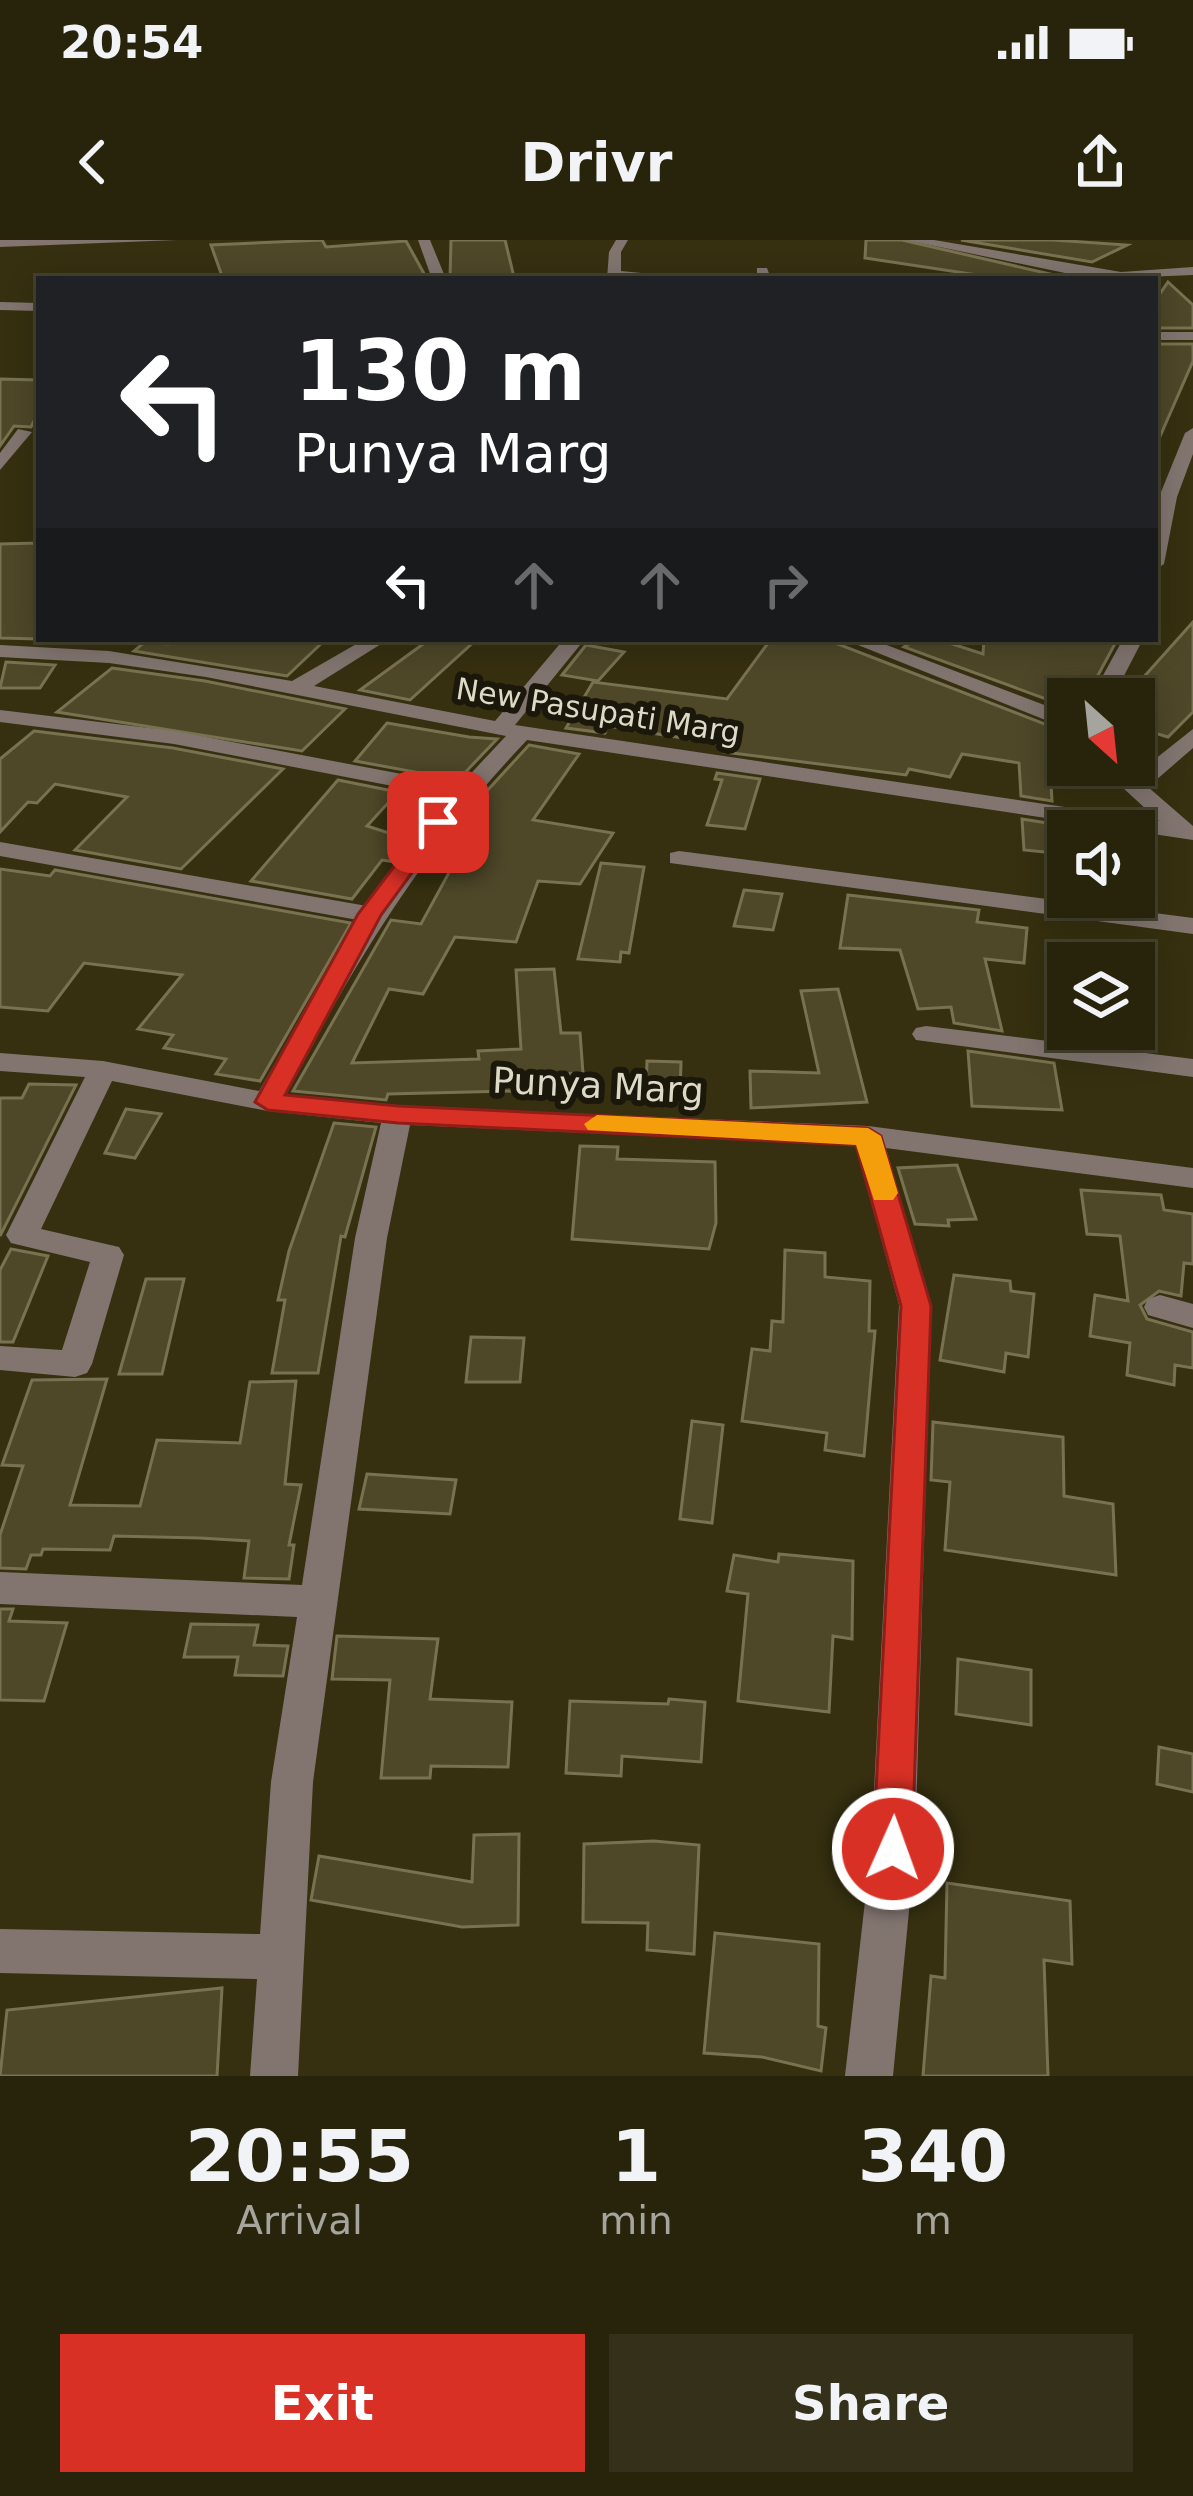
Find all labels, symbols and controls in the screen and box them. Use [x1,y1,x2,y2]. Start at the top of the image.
text: 20:54 [60,16,203,69]
icon: back [60,129,126,195]
icon: share [1067,129,1133,195]
text: Drivr [521,131,672,194]
text: 130 m [294,322,586,420]
icon: left [96,324,252,480]
text: Punya Marg [294,422,612,485]
icon: left [375,552,441,618]
icon: ahead [501,552,567,618]
icon: ahead [627,552,693,618]
icon: right [753,552,819,618]
street label: New Pasupati Marg [454,671,743,750]
north arrow [1047,678,1155,786]
map controls [1047,678,1155,1050]
pin [387,771,489,873]
icon: arrive [405,789,471,855]
button: sound [1047,810,1155,918]
button: layers [1047,942,1155,1050]
street label: Punya Marg [491,1059,705,1112]
position arrow [830,1786,956,1912]
text: 20:55 [185,2114,414,2198]
text: 1 [611,2114,661,2198]
text: 340 [858,2114,1008,2198]
text: Arrival [236,2198,363,2243]
text: min [599,2198,673,2243]
text: m [914,2198,952,2243]
button: Exit [60,2334,585,2472]
button: Share [609,2334,1133,2472]

